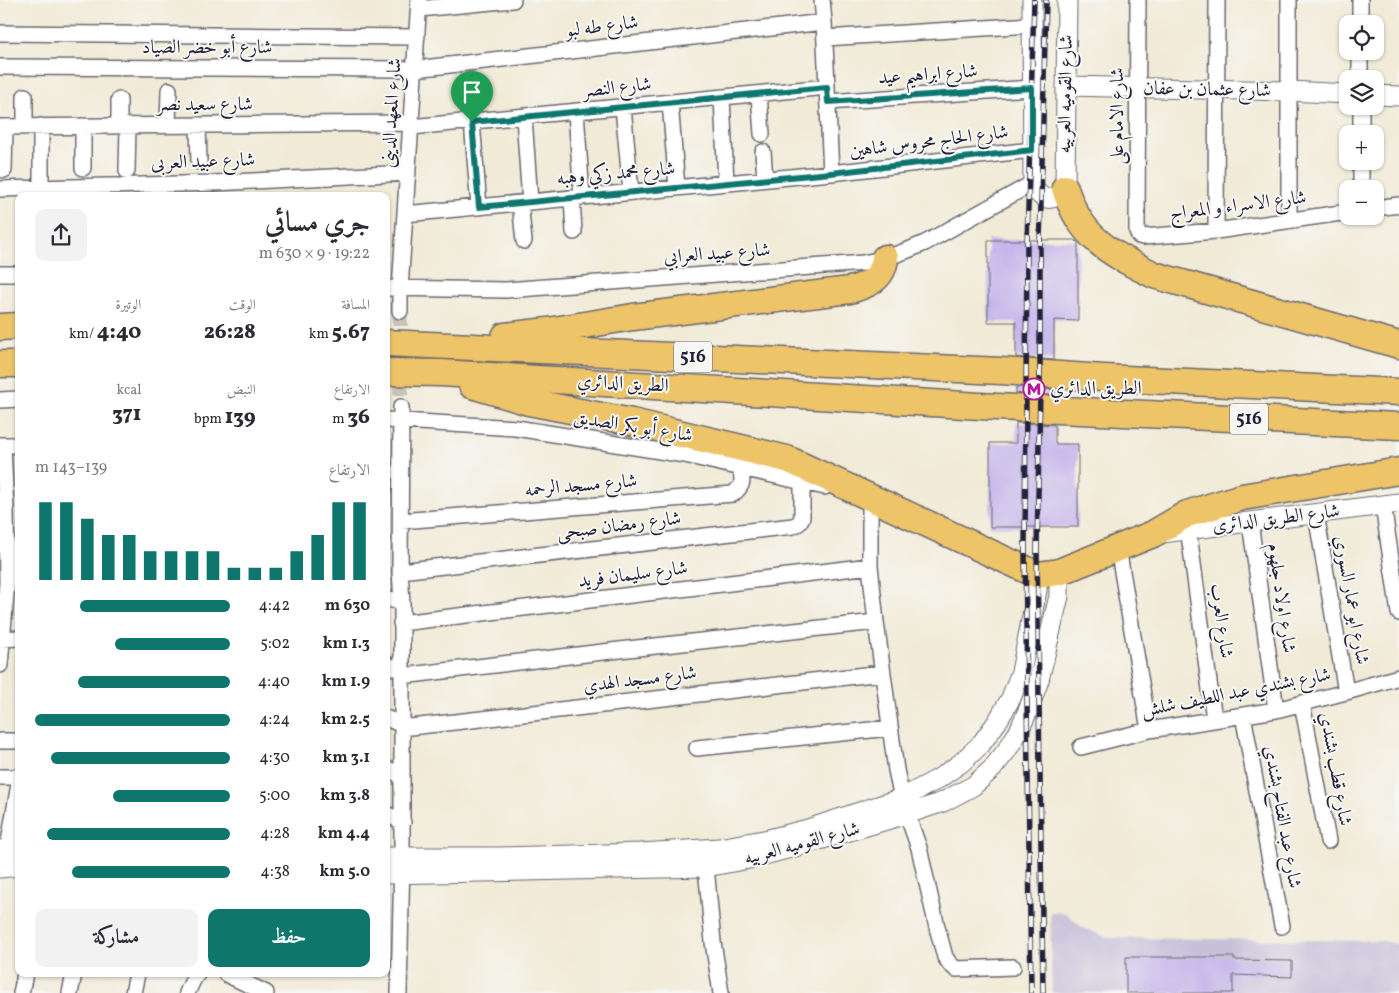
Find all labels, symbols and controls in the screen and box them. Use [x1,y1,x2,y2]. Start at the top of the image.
street label: شارع طه لبو [562,10,640,46]
map controls [1339,15,1384,225]
button: locate [1339,15,1384,60]
street label: شارع أبو خضر الصياد [142,34,272,62]
street label: شارع القوميه العربيه [1052,34,1081,154]
street label: شارع المعهد الدينى [375,57,410,169]
street label: شارع ابراهيم عيد [877,59,979,96]
street label: شارع الامام على [1105,67,1133,165]
button: layers [1339,70,1384,115]
pin [451,71,493,122]
street label: شارع النصر [579,71,653,106]
street label: شارع عثمان بن عفان [1143,76,1271,105]
icon: arrive [458,78,486,106]
street label: شارع سعيد نصر [155,92,253,119]
street label: شارع الحاج محروس شاهين [848,119,1010,168]
button: + [1339,125,1384,170]
street label: شارع عبيد العربى [150,147,256,178]
street label: شارع محمد زكي وهبه [556,156,676,193]
button: − [1339,180,1384,225]
street label: شارع الاسراء و المعراج [1168,185,1308,230]
text: جري مسائي [265,204,370,243]
button: share [35,209,87,261]
street label: شارع عبيد العرابي [663,237,771,272]
text: 19:22 · 9 × 630 m [259,243,370,265]
text: الوتيرة [116,296,141,315]
text: الوقت [229,296,256,315]
text: المسافة [341,296,370,315]
text: 4:40 [97,318,141,347]
text: 26:28 [204,318,256,347]
text: 5.67 [332,318,370,347]
text: /km [69,325,97,344]
text: km [309,325,332,344]
road number: 516 [674,342,712,372]
street label: الطريق الدائري [577,369,669,400]
place label: الطريق الدائري [1050,376,1142,403]
metro station icon: الطريق الدائري [1022,377,1046,401]
text: kcal [117,381,141,400]
text: النبض [227,381,256,400]
text: الارتفاع [334,381,370,400]
text: 371 [112,400,141,429]
text: 139 [225,403,256,432]
text: 36 [347,403,370,432]
street label: شارع أبو بكر الصديق [571,404,695,450]
road number: 516 [1230,404,1268,434]
text: bpm [194,410,225,429]
text: m [332,410,347,429]
text: 139–143 m [35,457,107,479]
text: الارتفاع [328,460,370,482]
street label: شارع مسجد الرحمه [524,468,638,505]
street label: شارع الطريق الدائرى [1211,498,1341,541]
street label: شارع رمضان صبحى [555,505,683,548]
street label: شارع ابو عمار السوري [1326,533,1375,667]
street label: شارع اولاد جلهوم [1258,541,1302,655]
street label: شارع سليمان فريد [577,555,689,596]
street label: شارع العرب [1202,582,1239,660]
text: 4:42 [259,595,290,617]
text: 630 m [325,595,370,617]
text: 5:02 [260,633,290,655]
text: 1.3 km [323,633,370,655]
street label: شارع مسجد الهدي [582,660,698,701]
street label: شارع بشندي عبد اللطيف شلش [1139,662,1333,725]
text: 4:40 [258,671,290,693]
text: 1.9 km [322,671,370,693]
text: 4:24 [259,709,290,731]
text: 2.5 km [321,709,370,731]
street label: شارع قطب بشندي [1311,710,1358,828]
street label: شارع عبد الفتاح بشندي [1254,743,1307,891]
text: 4:30 [259,747,290,769]
text: 3.1 km [322,747,370,769]
text: 5:00 [259,785,290,807]
text: 3.8 km [320,785,370,807]
street label: شارع القوميه العربيه [741,816,863,873]
text: 4:28 [260,823,290,845]
text: 4.4 km [318,823,370,845]
text: 4:38 [260,861,290,883]
text: 5.0 km [320,861,370,883]
button: مشاركة [35,909,198,967]
button: حفظ [208,909,370,967]

